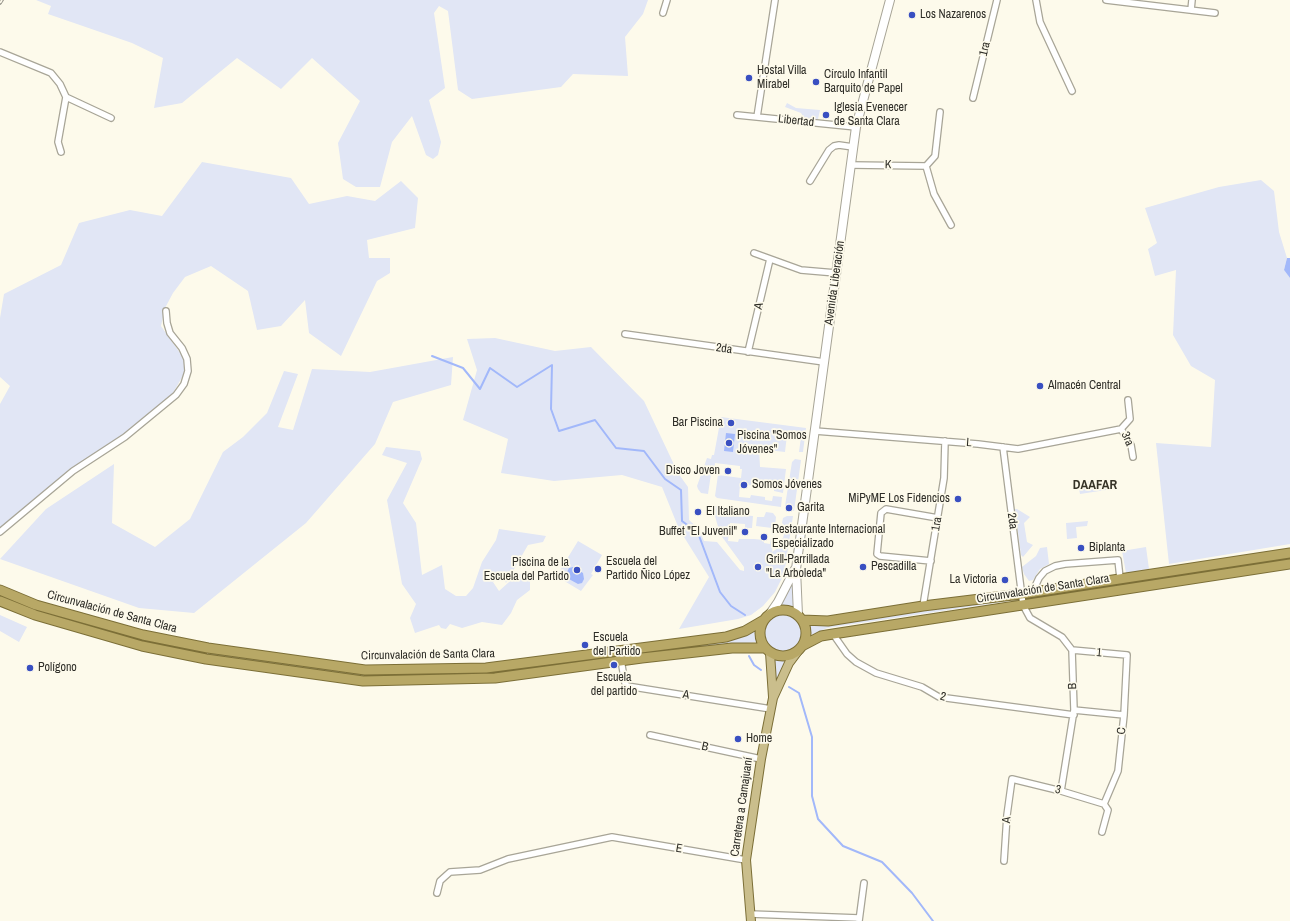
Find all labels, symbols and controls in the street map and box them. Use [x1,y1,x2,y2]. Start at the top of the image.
place label: Los Nazarenos [920,8,986,22]
marker: Los Nazarenos [907,10,917,20]
street label: 1ra [976,40,994,58]
place label: Hostal Villa Mirabel [757,64,807,92]
place label: Círculo Infantil Barquito de Papel [824,68,903,96]
marker: Hostal Villa Mirabel [744,73,754,83]
marker: Círculo Infantil Barquito de Papel [811,77,821,87]
place label: Iglesia Evenecer de Santa Clara [834,101,907,129]
marker: Iglesia Evenecer de Santa Clara [821,110,831,120]
street label: Libertad [777,112,815,130]
street label: K [885,158,891,172]
street label: Avenida Liberación [822,240,848,326]
street label: A [751,301,767,311]
street label: 2da [715,341,733,357]
place label: Almacén Central [1048,379,1121,393]
marker: Almacén Central [1035,381,1045,391]
place label: Bar Piscina [672,416,723,430]
marker: Bar Piscina [726,418,736,428]
place label: Piscina "Somos Jóvenes" [737,429,807,457]
street label: 3ra [1118,430,1136,448]
street label: L [966,436,972,450]
marker: Piscina "Somos Jóvenes" [724,438,734,448]
place label: Disco Joven [666,464,720,478]
marker: Disco Joven [723,466,733,476]
place label: Somos Jóvenes [752,478,822,492]
district label: DAAFAR [1073,478,1117,494]
marker: Somos Jóvenes [739,480,749,490]
place label: MiPyME Los Fidencios [848,492,950,506]
marker: MiPyME Los Fidencios [953,494,963,504]
place label: Garita [797,501,824,515]
marker: Garita [784,503,794,513]
place label: El Italiano [706,505,750,519]
marker: El Italiano [693,507,703,517]
street label: 2da [1004,512,1020,530]
street label: 1ra [929,516,945,532]
place label: Restaurante Internacional Especializado [772,523,885,551]
place label: Buffet "El Juvenil" [659,525,737,539]
marker: Buffet "El Juvenil" [740,527,750,537]
marker: Restaurante Internacional Especializado [759,532,769,542]
place label: Biplanta [1089,541,1125,555]
marker: Biplanta [1076,543,1086,553]
place label: Grill-Parrillada "La Arboleda" [766,553,829,581]
place label: Escuela del Partido Ñico López [606,555,690,583]
place label: Piscina de la Escuela del Partido [484,556,569,584]
place label: Pescadilla [871,560,916,574]
marker: Grill-Parrillada "La Arboleda" [753,562,763,572]
marker: Pescadilla [858,562,868,572]
marker: Escuela del Partido Ñico López [593,564,603,574]
marker: Piscina de la Escuela del Partido [572,565,582,575]
street label: Circunvalación de Santa Clara [976,571,1110,607]
place label: La Victoria [950,573,997,587]
marker: La Victoria [1000,575,1010,585]
street label: Circunvalación de Santa Clara [45,588,179,636]
place label: Escuela del Partido [593,631,641,659]
marker: Escuela del Partido [580,640,590,650]
street label: 1 [1096,646,1102,660]
street label: Circunvalación de Santa Clara [361,647,495,663]
marker: Escuela del partido [609,660,619,670]
place label: Polígono [38,661,77,675]
marker: Polígono [25,663,35,673]
place label: Escuela del partido [591,671,637,699]
street label: B [1066,682,1080,690]
street label: A [682,687,690,703]
street label: 2 [939,689,947,705]
street label: C [1114,727,1130,735]
place label: Home [746,732,772,746]
marker: Home [733,734,743,744]
street label: B [700,739,710,755]
street label: Carretera a Camajuaní [728,756,756,858]
street label: 3 [1054,782,1062,798]
street label: A [1000,816,1014,824]
street label: E [675,841,683,857]

